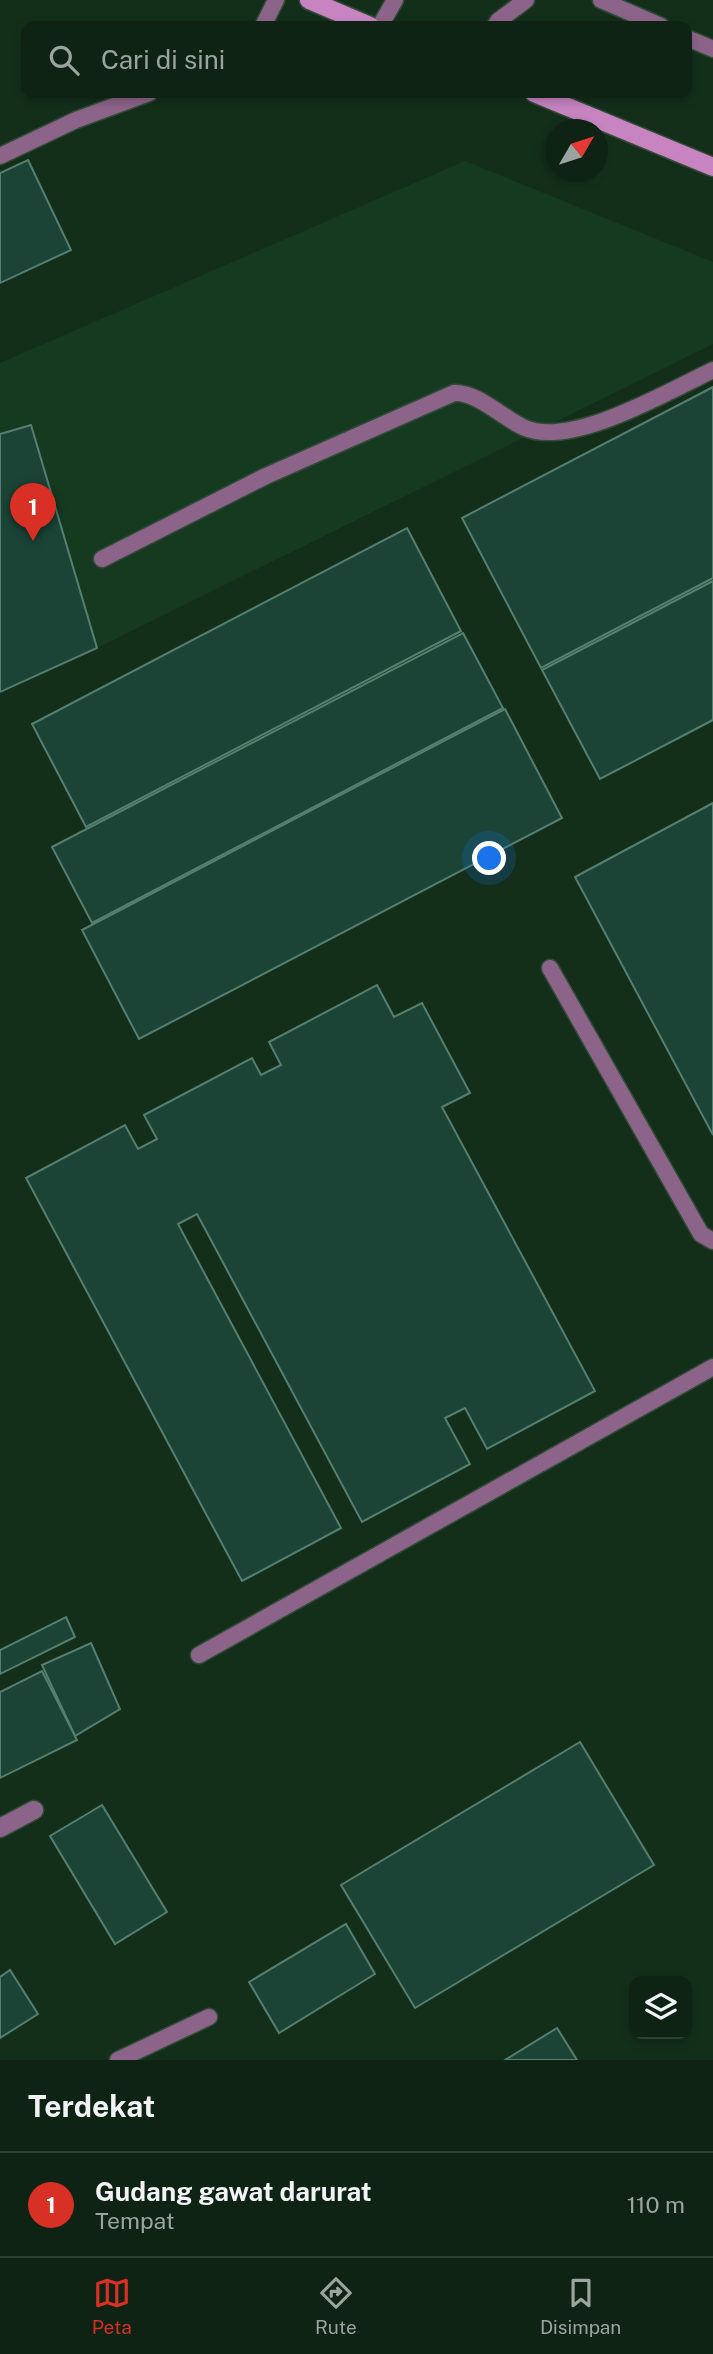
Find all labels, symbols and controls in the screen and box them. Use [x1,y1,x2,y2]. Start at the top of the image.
search box [21,21,692,98]
icon: search [45,41,83,79]
text: Cari di sini [101,44,225,75]
north arrow [545,119,608,182]
pin: 1 [10,483,56,541]
your location [472,841,506,875]
map controls [629,1976,692,2039]
button: layers [629,1976,692,2039]
text: Terdekat [28,2088,155,2124]
text: Gudang gawat darurat [95,2176,372,2207]
text: 1 [46,2191,56,2218]
text: 110 m [627,2191,685,2218]
text: Tempat [95,2207,175,2234]
tab: Peta [92,2274,132,2338]
tab: Rute [315,2274,357,2338]
tab: Disimpan [540,2274,621,2338]

